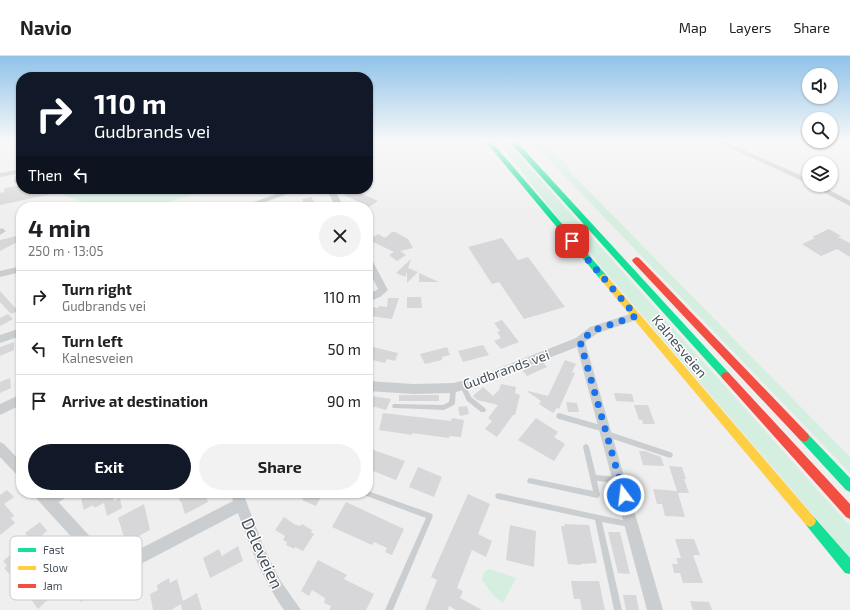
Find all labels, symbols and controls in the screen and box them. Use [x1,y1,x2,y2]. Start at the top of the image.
text: Navio [20,16,72,39]
text: Map [679,19,707,36]
text: Layers [729,19,771,36]
text: Share [793,19,830,36]
map controls [802,68,838,192]
button: sound [802,68,838,104]
text: 110 m [94,86,167,120]
icon: right [28,88,80,140]
button: search [802,112,838,148]
text: Gudbrands vei [94,120,210,142]
button: layers [802,156,838,192]
icon: left [70,164,92,186]
text: Then [28,166,62,184]
text: 4 min [28,213,91,242]
button: close [319,215,361,257]
pin [555,224,589,258]
icon: arrive [561,230,583,252]
text: 250 m · 13:05 [28,243,104,259]
text: Turn right [62,280,132,298]
icon: right [28,286,50,308]
text: 110 m [324,288,361,306]
text: Gudbrands vei [62,298,146,314]
street label: Kalnesveien [649,311,711,381]
text: Turn left [62,332,123,350]
icon: left [28,338,50,360]
text: 50 m [327,340,361,358]
street label: Gudbrands vei [461,346,551,392]
text: Kalnesveien [62,350,133,366]
icon: arrive [28,390,50,412]
text: Arrive at destination [62,392,208,410]
text: 90 m [327,392,361,410]
button: Exit [28,444,191,490]
button: Share [199,444,361,490]
position arrow [603,474,645,516]
street label: Deleveien [238,514,288,592]
legend [10,536,142,600]
text: Fast [43,543,65,556]
text: Slow [43,561,68,574]
text: Jam [43,579,62,592]

